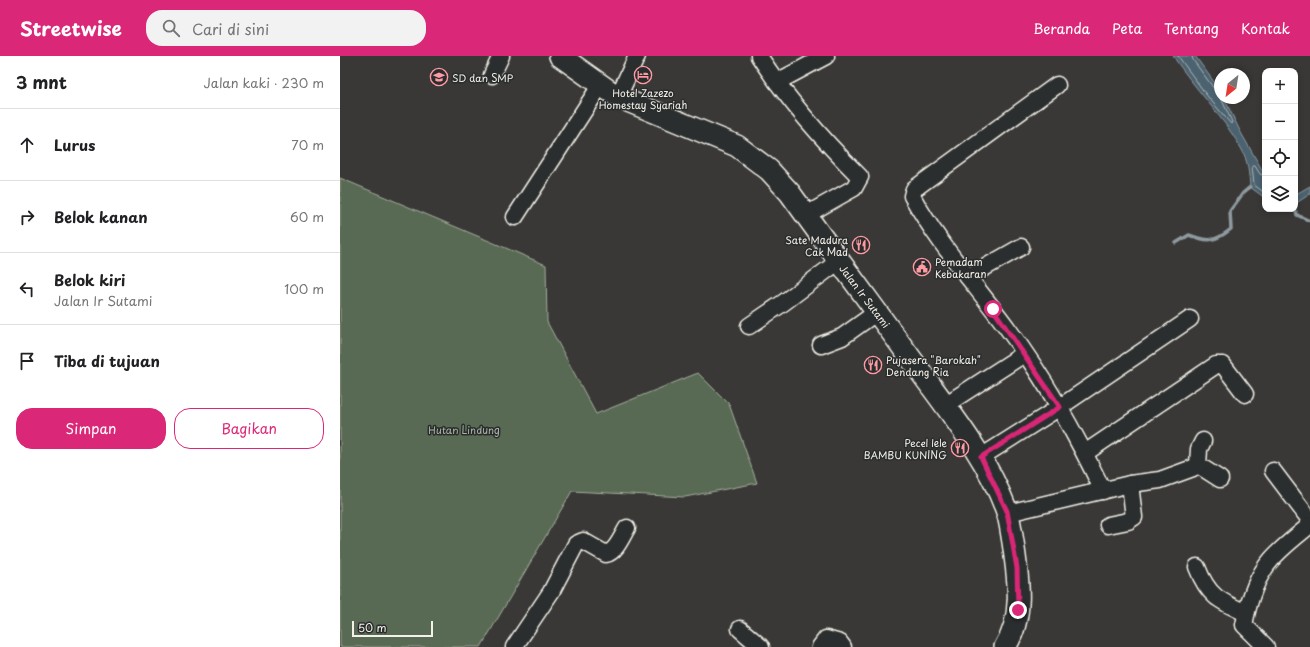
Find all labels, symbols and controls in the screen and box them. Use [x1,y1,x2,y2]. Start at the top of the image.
search box [146,10,426,46]
text: Streetwise [20,14,122,42]
icon: search [160,17,182,39]
text: Cari di sini [192,17,269,40]
text: Beranda [1033,18,1090,39]
text: Peta [1112,18,1142,39]
text: Tentang [1164,18,1219,39]
text: Kontak [1241,18,1290,39]
hotel icon: Hotel Zazezo Homestay Syariah [633,65,653,85]
school or university icon: SD dan SMP [429,67,449,87]
north arrow [1214,68,1250,104]
map controls [1262,68,1298,212]
button: + [1262,68,1298,104]
text: 3 mnt [16,69,67,95]
place label: SD dan SMP [452,70,514,85]
text: Jalan kaki · 230 m [204,73,324,92]
place label: Hotel Zazezo Homestay Syariah [599,85,687,113]
button: − [1262,104,1298,140]
text: Lurus [54,133,95,156]
icon: ahead [16,134,38,156]
text: 70 m [291,135,324,154]
button: locate [1262,140,1298,176]
button: layers [1262,176,1298,212]
text: Belok kanan [54,205,148,228]
icon: right [16,206,38,228]
text: 60 m [290,207,324,226]
place label: Sate Madura Cak Mad [785,232,848,259]
restaurant icon: Sate Madura Cak Mad [851,235,871,255]
place label: Pemadam Kebakaran [935,254,986,281]
public building icon: Pemadam Kebakaran [912,257,932,277]
street label: Jalan Ir Sutami [836,261,894,331]
text: Belok kiri [54,268,125,291]
icon: left [16,278,38,300]
text: 100 m [284,279,324,298]
text: Jalan Ir Sutami [54,291,152,310]
route start [984,300,1002,318]
text: Tiba di tujuan [54,349,160,372]
icon: arrive [16,350,38,372]
place label: Pujasera "Barokah" Dendang Ria [886,352,981,379]
restaurant icon: Pujasera "Barokah" Dendang Ria [863,355,883,375]
button: Simpan [16,408,166,449]
button: Bagikan [174,408,324,449]
park label: Hutan Lindung [428,422,500,437]
place label: Pecel lele BAMBU KUNING [864,435,948,462]
restaurant icon: Pecel lele BAMBU KUNING [950,438,970,458]
route end [1009,601,1027,619]
scale bar [352,619,433,638]
text: 50 m [358,619,387,636]

